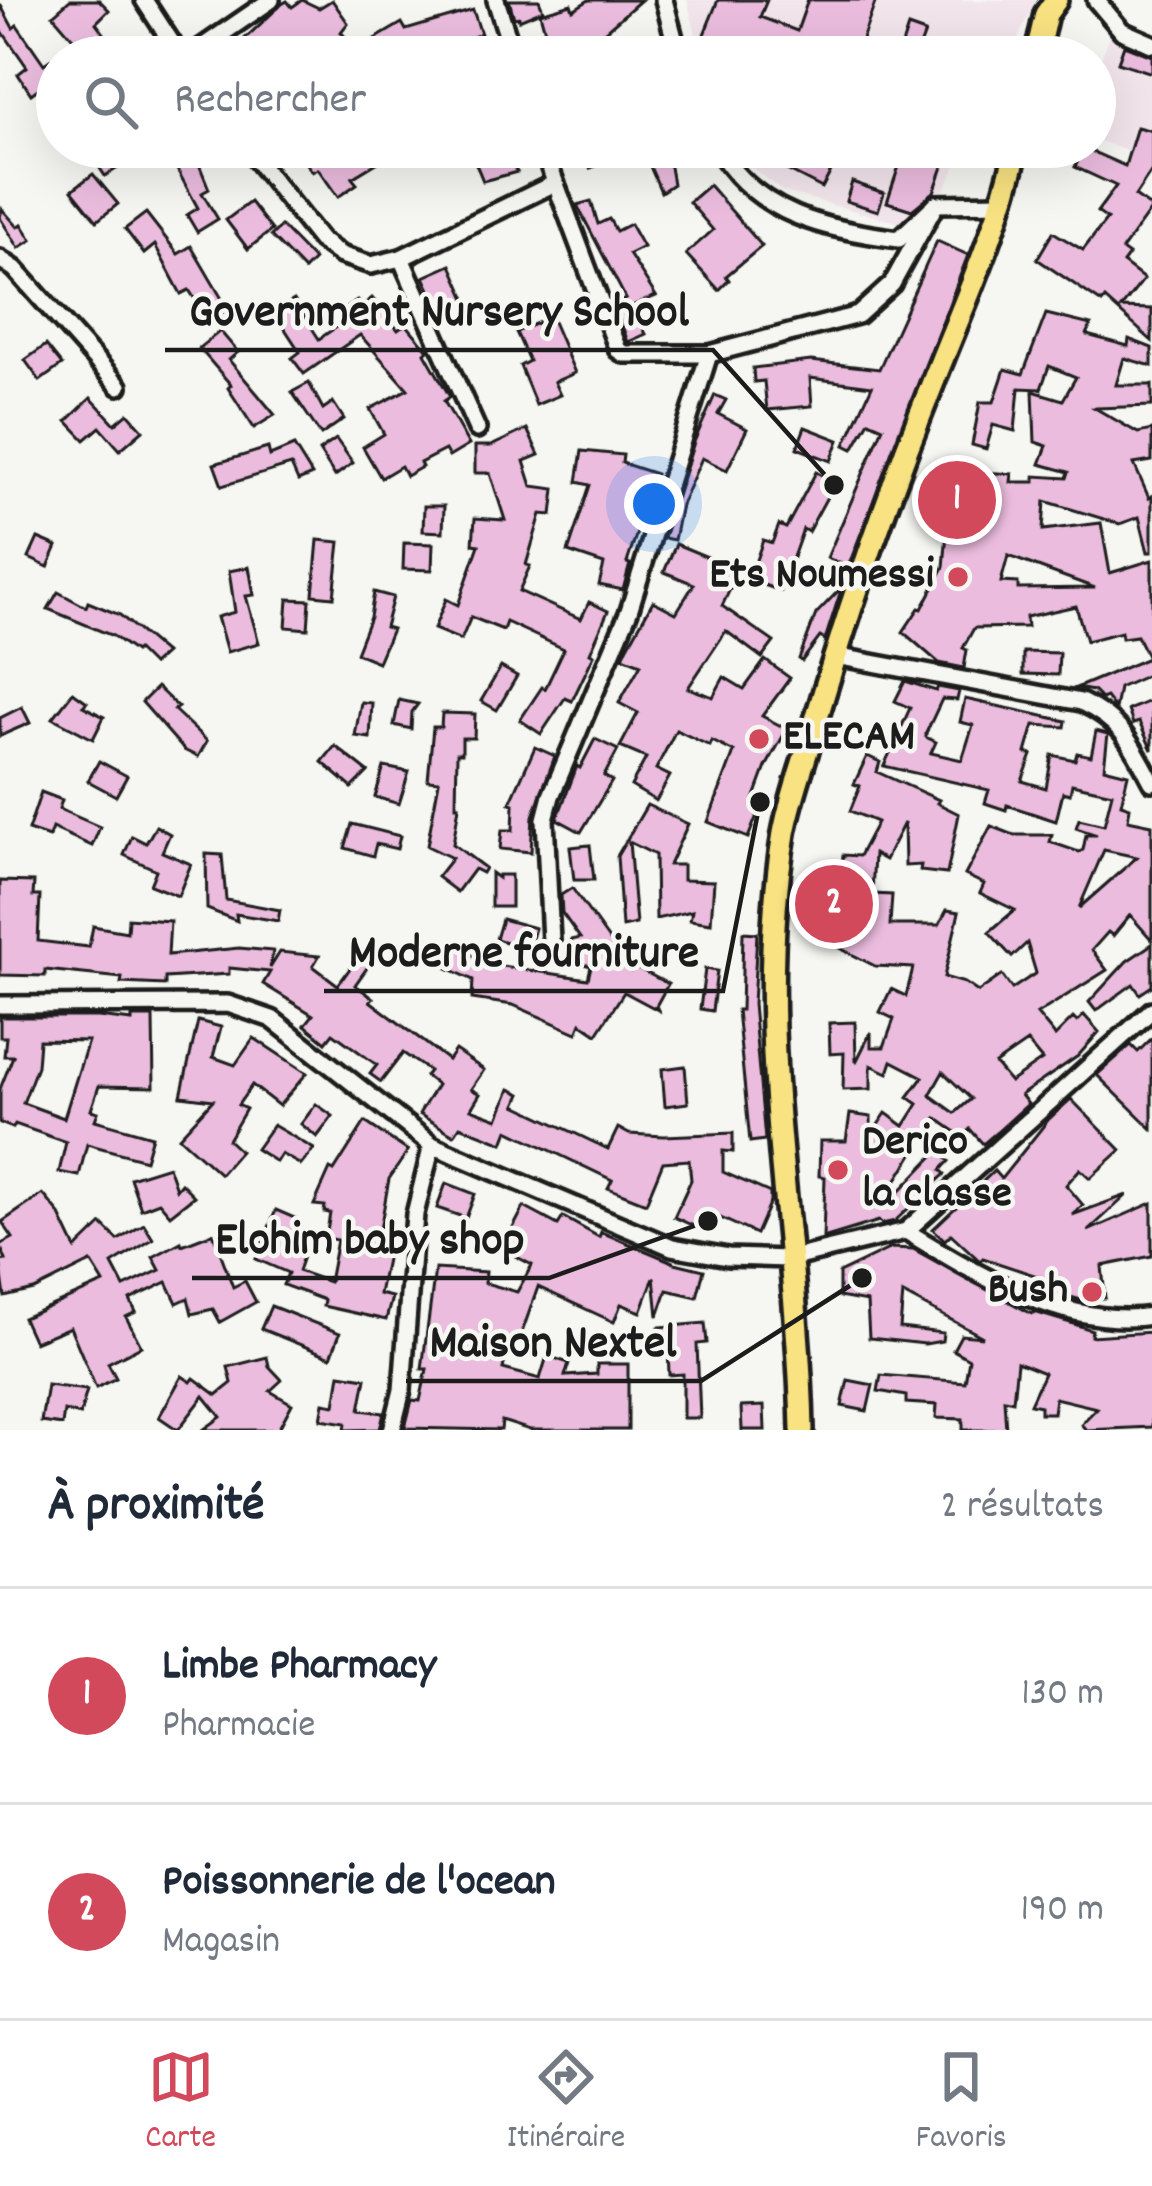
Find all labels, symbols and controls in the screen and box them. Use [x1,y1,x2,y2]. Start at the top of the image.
search box [36,36,1116,168]
icon: search [78,69,144,135]
text: Rechercher [174,70,366,134]
callout: Government Nursery School [165,266,713,350]
text: Government Nursery School [189,281,690,350]
pin: 1 [918,455,996,545]
your location [624,474,684,534]
place label: Ets Noumessi [709,545,934,609]
marker: Ets Noumessi [945,564,971,590]
place label: ELECAM [783,707,915,771]
marker: ELECAM [746,726,772,752]
pin: 2 [795,859,873,949]
callout: Moderne fourniture [324,907,723,991]
text: Moderne fourniture [349,922,699,991]
place label: Derico la classe [862,1112,1012,1228]
marker: Derico la classe [825,1157,851,1183]
callout: Elohim baby shop [192,1194,549,1278]
text: Elohim baby shop [215,1209,525,1278]
place label: Bush [988,1260,1068,1324]
marker: Bush [1079,1279,1105,1305]
callout: Maison Nextel [406,1297,701,1381]
text: Maison Nextel [429,1312,677,1381]
text: À proximité [48,1472,265,1544]
text: 2 résultats [941,1481,1104,1536]
text: Limbe Pharmacy [162,1636,436,1700]
text: 1 [83,1668,91,1723]
text: 130 m [1021,1668,1104,1723]
text: Pharmacie [162,1700,315,1755]
text: Poissonnerie de l'ocean [162,1852,556,1916]
text: 2 [78,1884,96,1939]
text: 190 m [1021,1884,1104,1939]
text: Magasin [162,1916,280,1971]
tab: Carte [145,2044,216,2163]
tab: Itinéraire [507,2044,625,2163]
tab: Favoris [916,2044,1007,2163]

